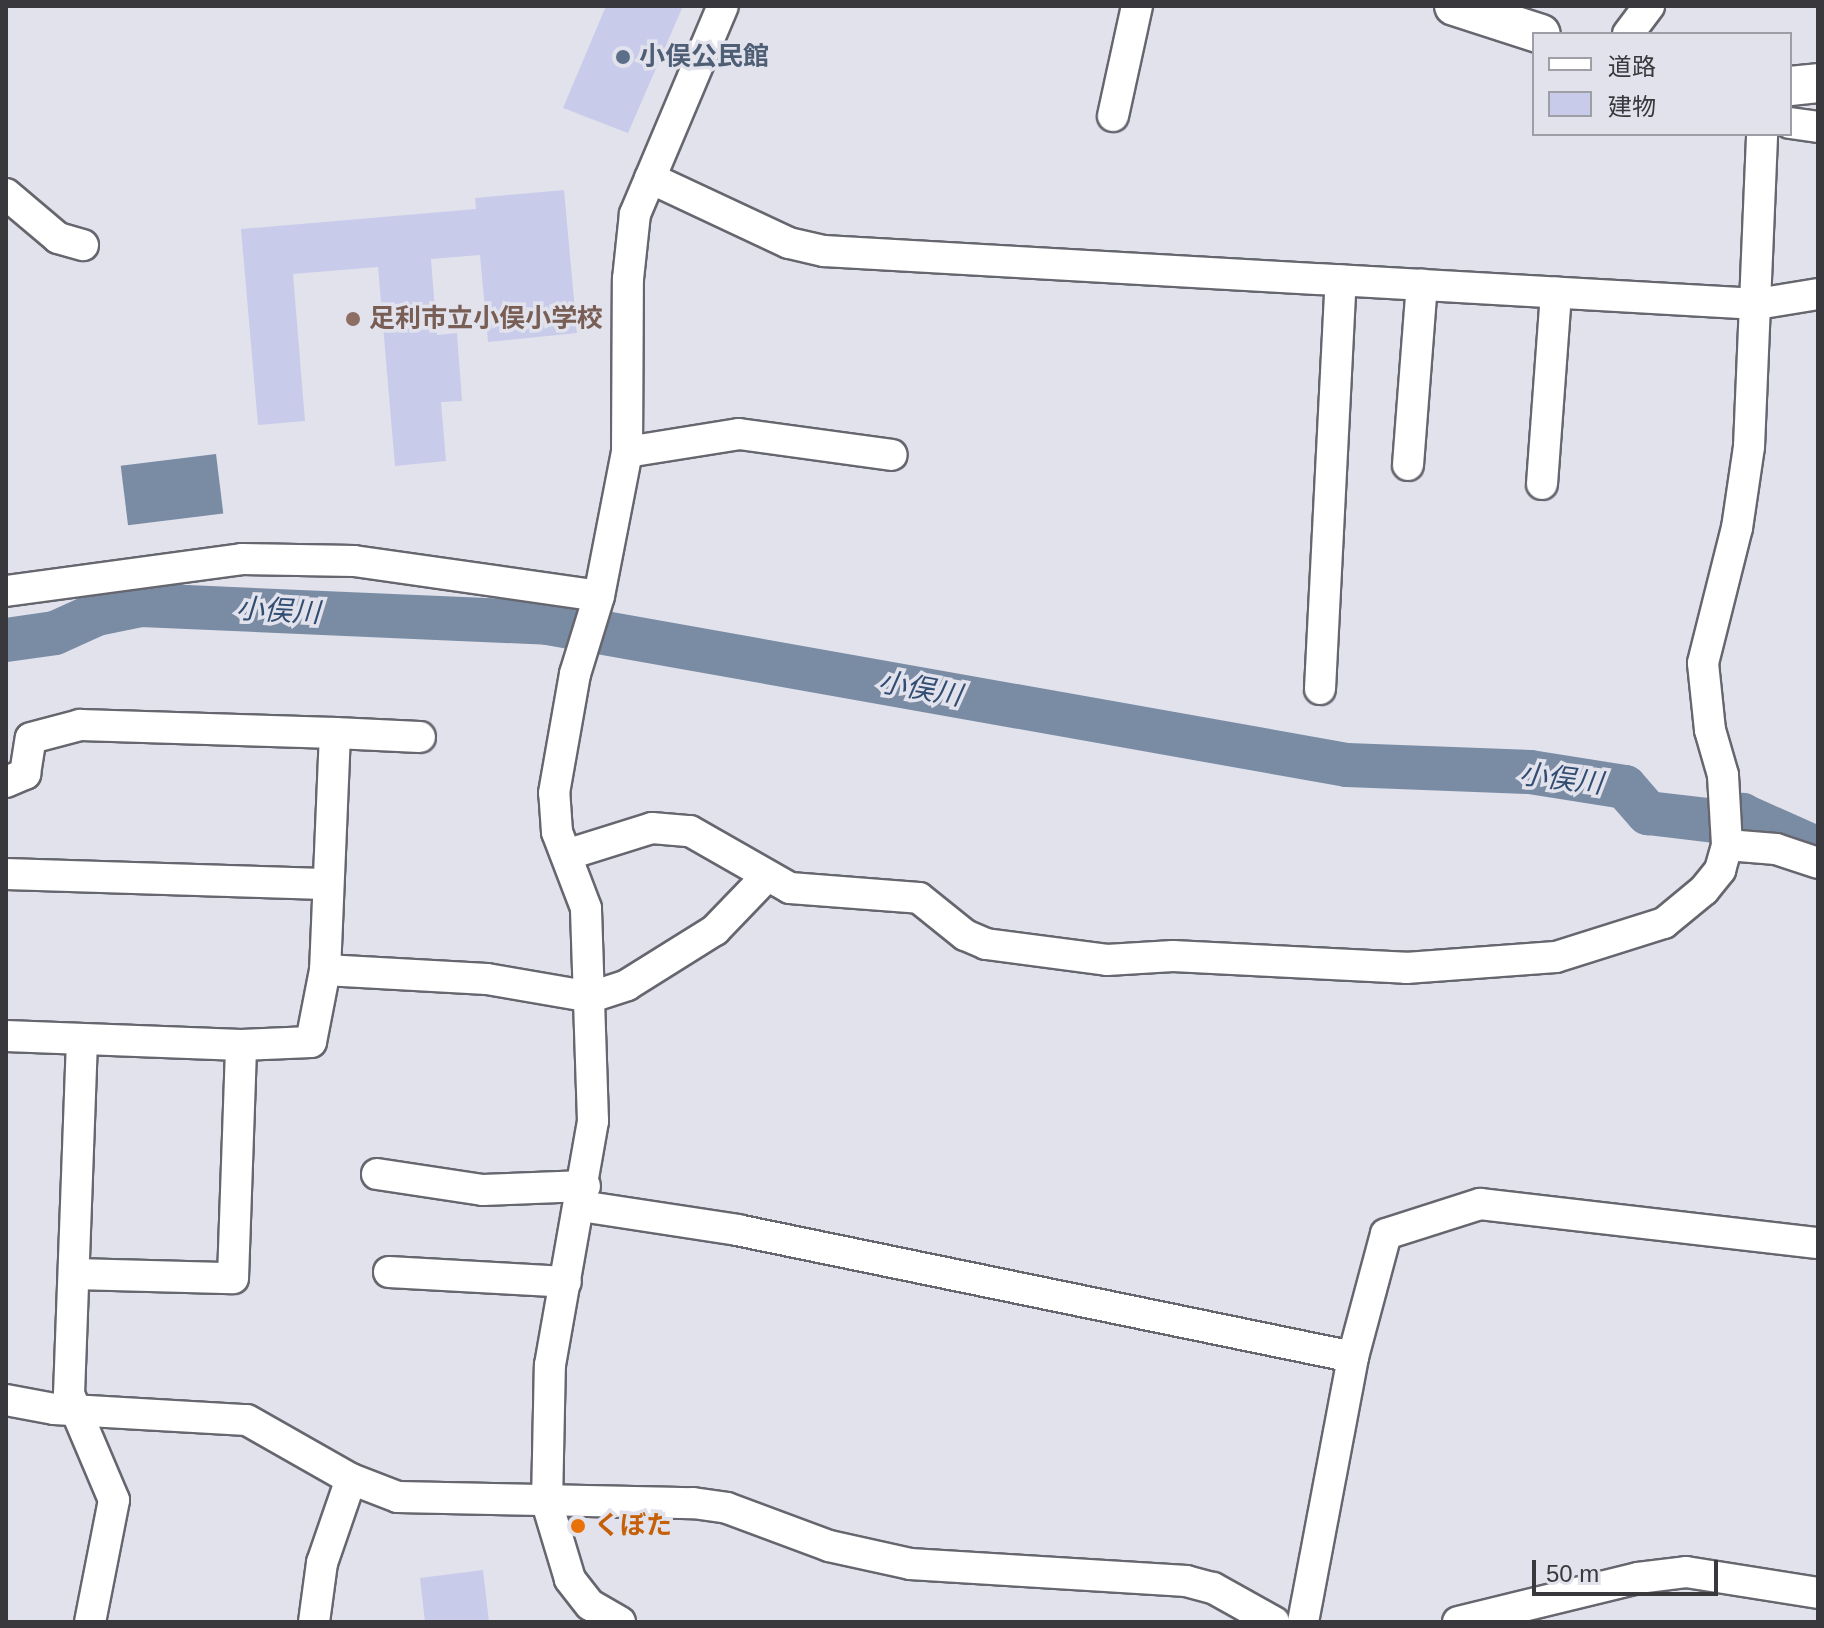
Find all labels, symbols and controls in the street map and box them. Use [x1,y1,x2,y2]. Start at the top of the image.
legend [1532,32,1792,136]
place label: 小俣公民館 [639,41,769,73]
marker: 小俣公民館 [614,48,632,66]
text: 道路 [1608,53,1656,80]
text: 建物 [1608,93,1656,120]
place label: 足利市立小俣小学校 [369,303,603,335]
marker: 足利市立小俣小学校 [344,310,362,328]
water label: 小俣川 [235,592,321,630]
water label: 小俣川 [876,665,964,713]
water label: 小俣川 [1517,757,1605,801]
place label: くぼた [594,1510,672,1542]
marker: くぼた [569,1517,587,1535]
scale bar [1536,1544,1722,1594]
text: 50 m [1546,1560,1599,1587]

